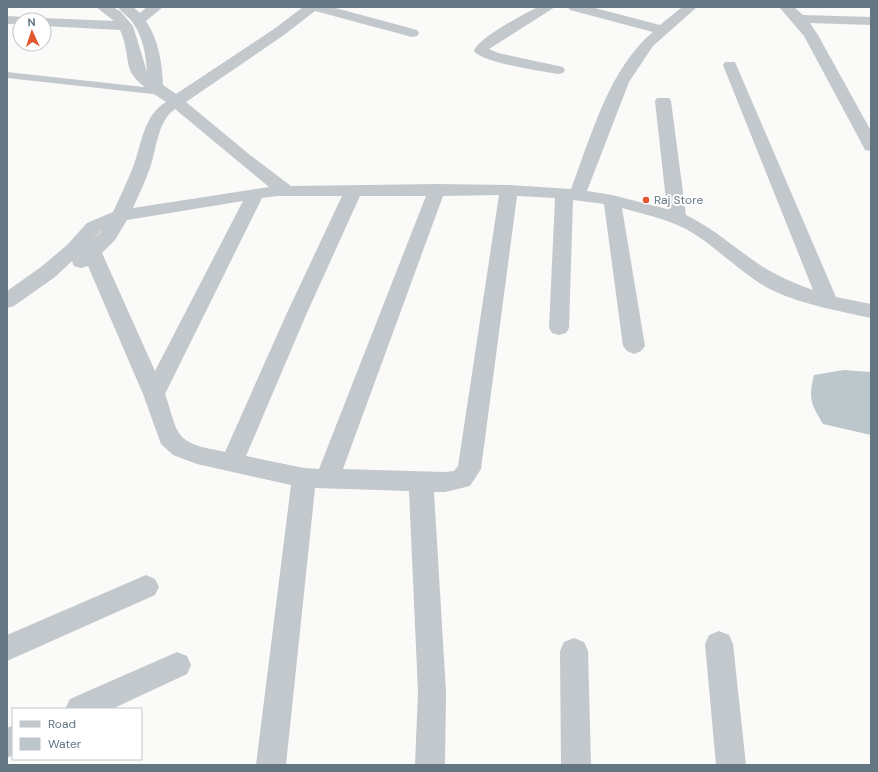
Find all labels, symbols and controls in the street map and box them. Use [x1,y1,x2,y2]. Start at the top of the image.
north arrow [12,12,52,52]
text: N [27,15,36,29]
place label: Raj Store [654,192,703,208]
marker: Raj Store [641,195,651,205]
legend [12,708,142,760]
text: Road [48,716,76,732]
text: Water [48,736,82,752]

